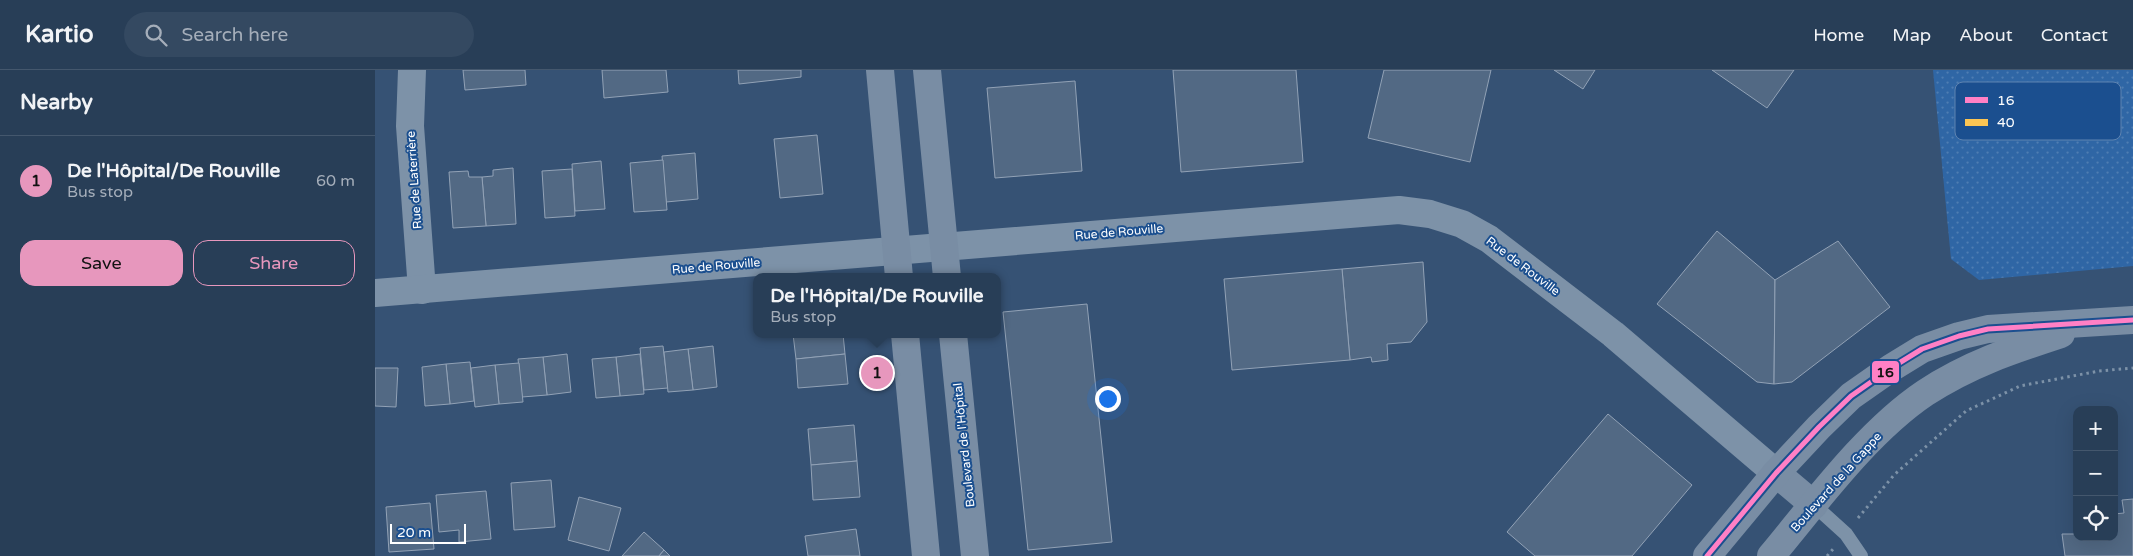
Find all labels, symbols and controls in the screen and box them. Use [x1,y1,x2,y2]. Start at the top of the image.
search box [124,12,474,57]
text: Kartio [25,20,94,49]
icon: search [142,21,170,49]
text: Search here [182,24,288,46]
text: Home [1813,24,1864,46]
text: Map [1892,24,1931,46]
text: About [1959,24,2013,46]
text: Contact [2041,24,2108,46]
legend [1955,82,2121,140]
text: Nearby [20,90,93,115]
text: 16 [1997,92,2015,109]
text: 40 [1997,114,2015,131]
street label: Rue de Laterrière [404,130,424,229]
text: De l'Hôpital/De Rouville [67,160,280,182]
text: 1 [31,171,41,191]
text: 60 m [316,171,355,191]
text: Bus stop [67,182,133,202]
street label: Rue de Rouville [1074,221,1164,243]
street label: Rue de Rouville [1483,234,1563,298]
button: Save [20,240,183,286]
button: Share [193,240,355,286]
street label: Rue de Rouville [671,255,761,277]
popup [753,273,1001,338]
text: De l'Hôpital/De Rouville [770,285,984,307]
text: Bus stop [770,307,836,327]
pin: 1 [861,354,893,392]
line badge: 16 [1871,360,1900,384]
text: 16 [1876,364,1894,381]
street label: Boulevard de l'Hôpital [951,382,977,508]
your location [1095,386,1121,412]
map controls [2073,406,2118,541]
button: + [2073,406,2118,451]
street label: Boulevard de la Gappe [1788,429,1884,535]
button: − [2073,451,2118,496]
button: locate [2073,496,2118,541]
scale bar [390,521,466,544]
text: 20 m [397,524,431,541]

